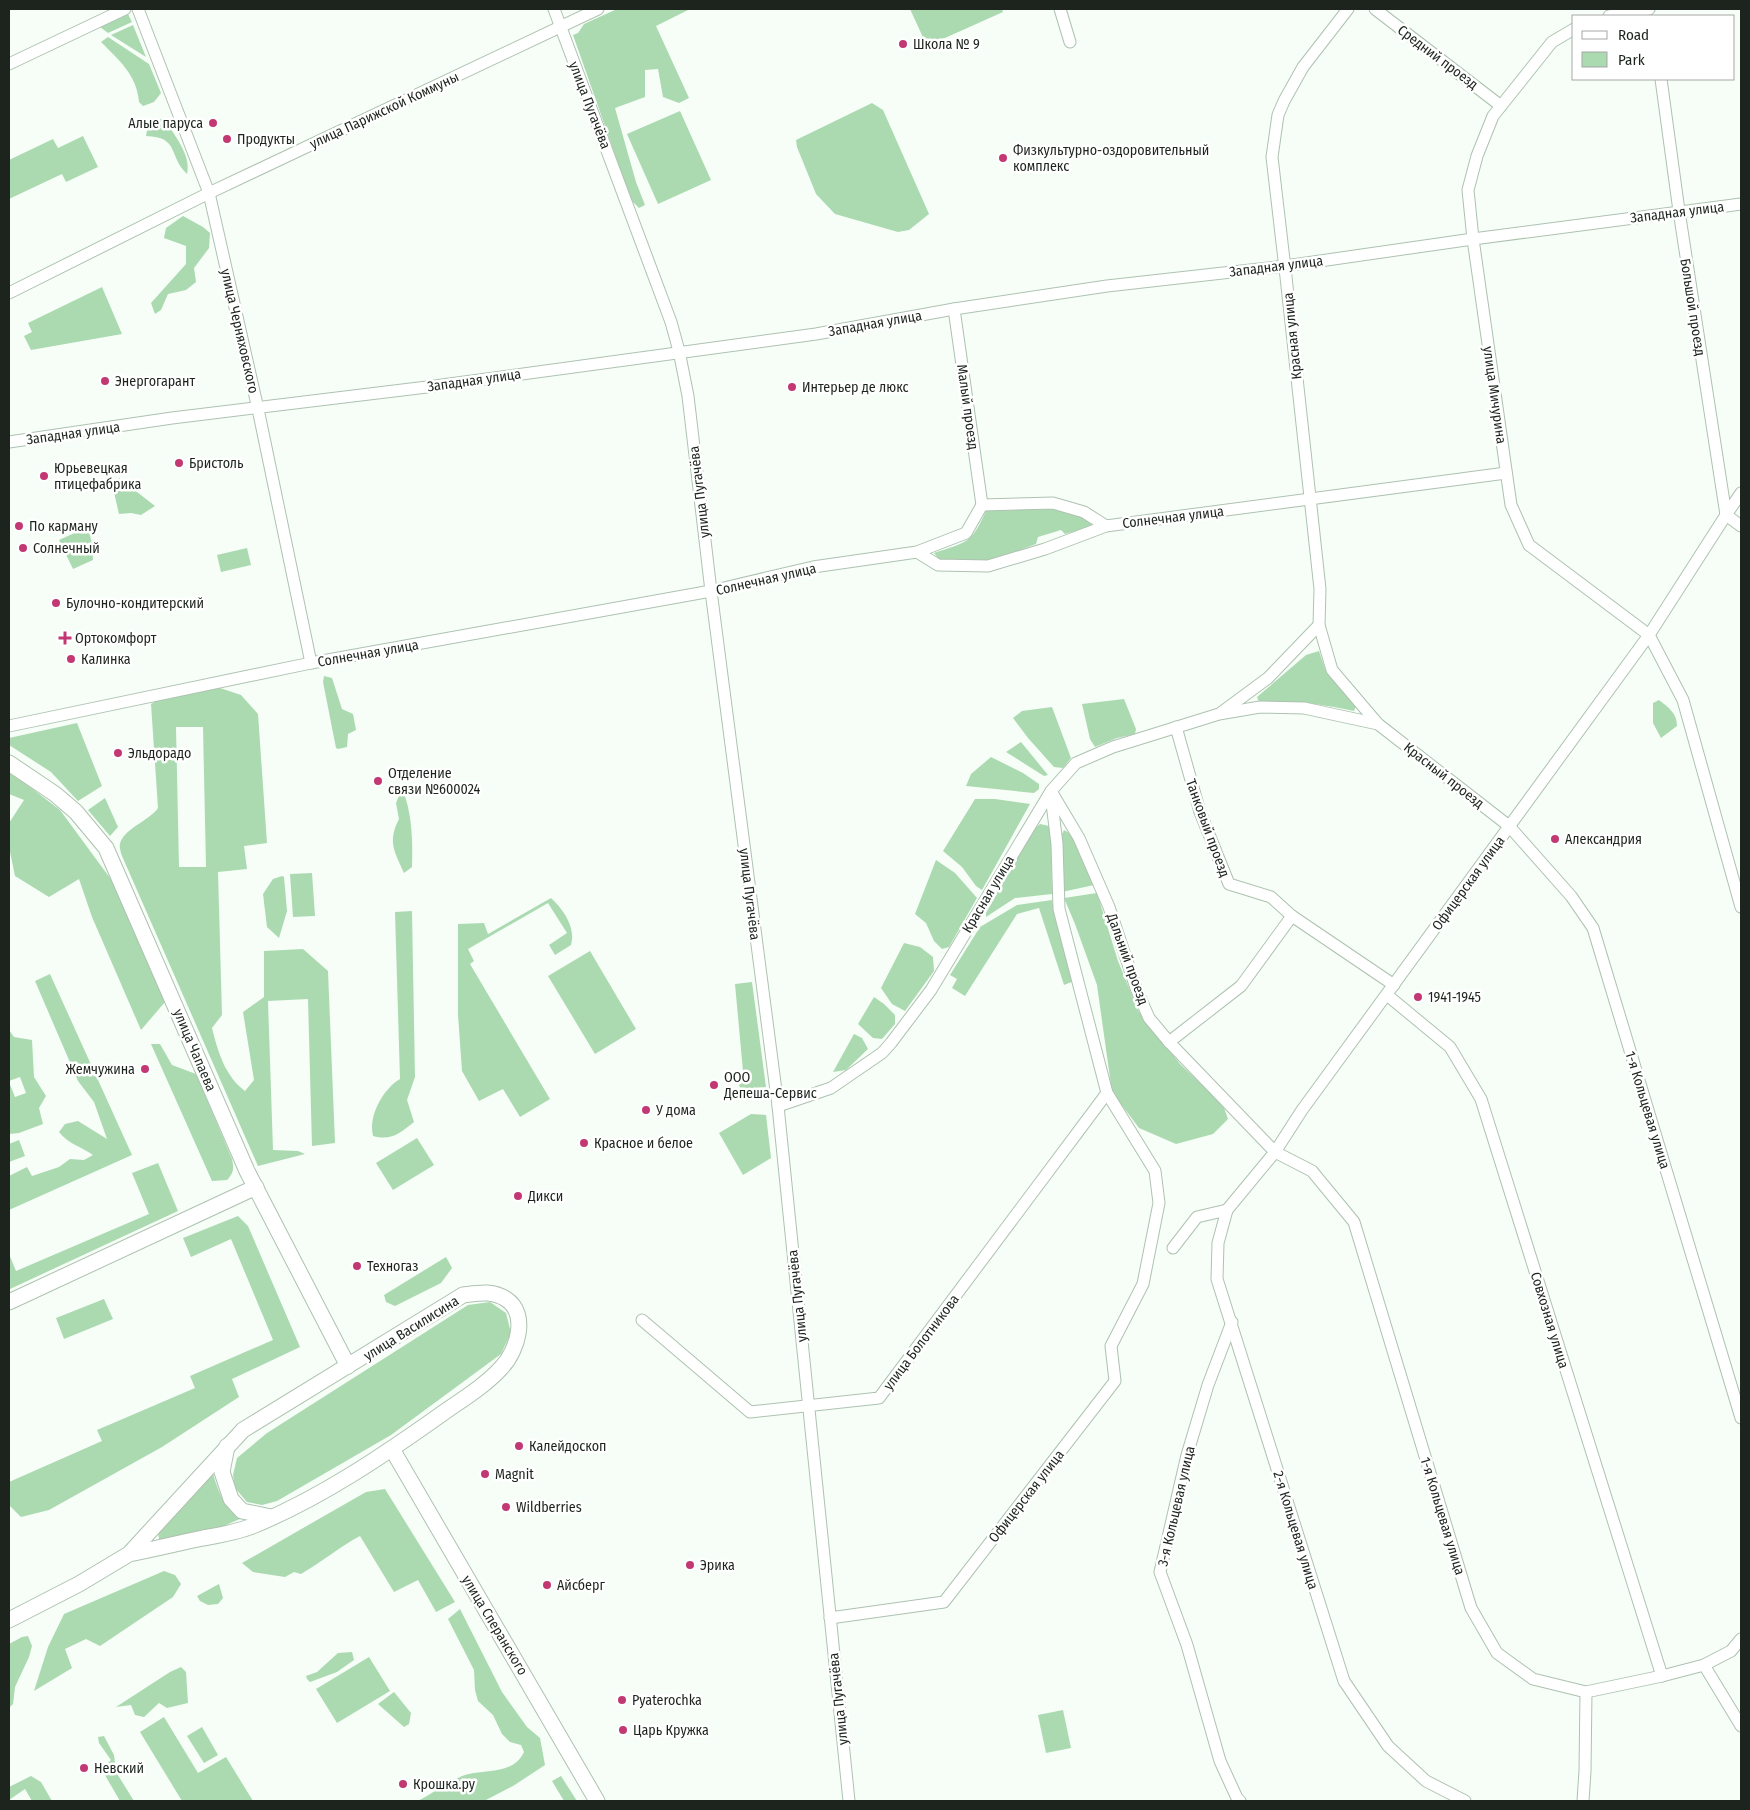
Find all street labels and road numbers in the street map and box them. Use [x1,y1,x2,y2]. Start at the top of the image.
street label: Средний проезд [1394,22,1481,93]
street label: улица Пугачёва [565,59,614,151]
street label: улица Парижской Коммуны [307,68,462,153]
street label: Западная улица [1629,198,1725,227]
street label: Западная улица [1228,252,1324,281]
street label: Большой проезд [1676,257,1709,357]
street label: улица Черняховского [217,267,262,395]
street label: Красная улица [1279,292,1306,380]
street label: Западная улица [827,307,923,340]
street label: улица Мичурина [1479,345,1510,445]
street label: Малый проезд [953,363,982,451]
street label: Западная улица [426,365,522,395]
street label: Западная улица [25,418,121,448]
street label: улица Пугачёва [685,445,714,539]
street label: Солнечная улица [1121,503,1225,532]
street label: Солнечная улица [714,560,818,599]
street label: Солнечная улица [316,636,420,671]
street label: Красный проезд [1400,739,1487,812]
street label: Танковый проезд [1182,777,1233,879]
street label: Офицерская улица [1428,833,1508,934]
street label: улица Пугачёва [735,847,764,941]
street label: Красная улица [959,852,1018,936]
street label: Дальний проезд [1103,910,1152,1007]
street label: улица Чапаева [170,1006,220,1094]
street label: 1-я Кольцевая улица [1622,1049,1674,1171]
street label: улица Пугачёва [784,1249,811,1343]
street label: Совхозная улица [1527,1270,1572,1371]
street label: улица Болотникова [880,1291,963,1394]
street label: улица Василисина [361,1292,462,1364]
street label: 3-я Кольцевая улица [1154,1444,1199,1568]
street label: Офицерская улица [985,1447,1068,1546]
street label: 1-я Кольцевая улица [1417,1455,1469,1577]
street label: 2-я Кольцевая улица [1269,1469,1322,1591]
street label: улица Сперанского [458,1572,531,1678]
street label: улица Пугачёва [825,1652,852,1746]

